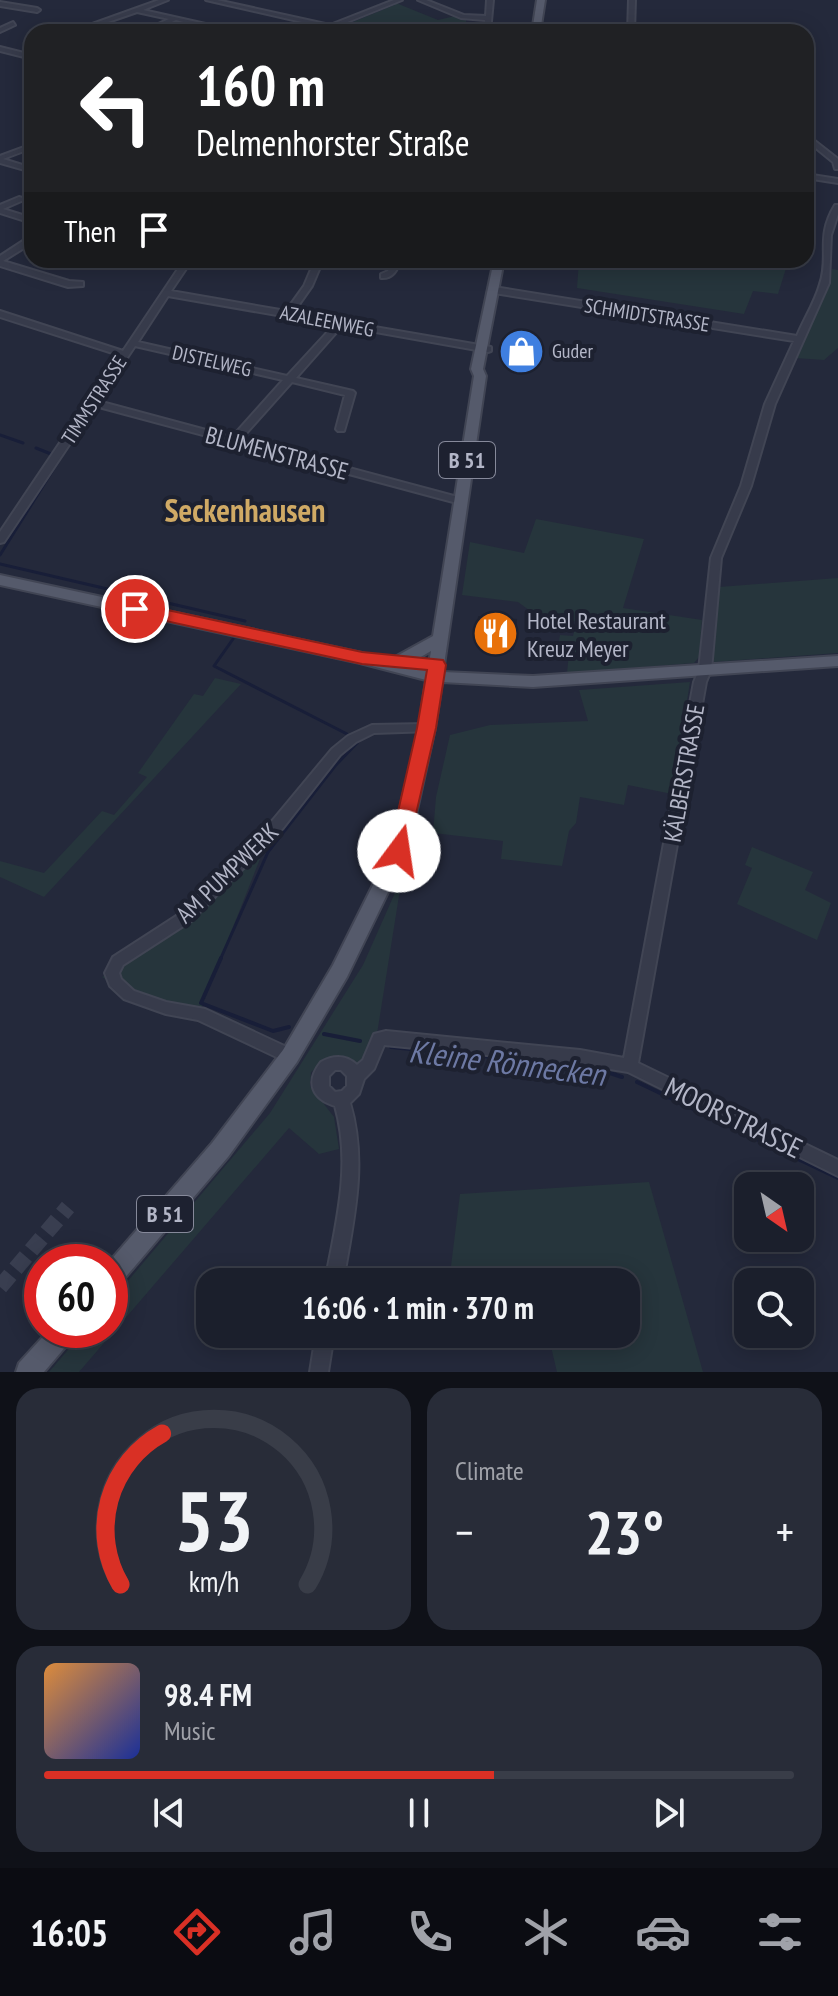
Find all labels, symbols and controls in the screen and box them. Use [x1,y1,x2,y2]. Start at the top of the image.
text: 160 m [196,49,325,121]
icon: left [64,56,168,160]
text: Delmenhorster Straße [196,119,470,166]
icon: arrive [132,208,176,252]
text: Then [64,211,116,250]
street label: SCHMIDTSTRASSE [583,292,711,338]
street label: AZALEENWEG [278,299,376,343]
shop icon: Guder [497,327,545,375]
place label: Guder [552,338,593,364]
street label: DISTELWEG [170,339,254,383]
street label: TIMMSTRASSE [56,351,132,449]
street label: BLUMENSTRASSE [202,419,352,487]
road number: B 51 [439,442,495,478]
district label: Seckenhausen [165,489,326,531]
pin [101,575,169,643]
icon: arrive [113,587,157,631]
place label: Hotel Restaurant Kreuz Meyer [527,605,666,664]
restaurant icon: Hotel Restaurant Kreuz Meyer [472,610,520,658]
street label: KÄLBERSTRASSE [657,701,711,845]
position arrow [357,809,441,893]
street label: AM PUMPWERK [169,816,285,930]
water label: Kleine Rönnecken [407,1029,609,1095]
street label: MOORSTRASSE [659,1068,809,1166]
north arrow [734,1172,814,1252]
map controls [734,1172,814,1348]
road number: B 51 [137,1196,193,1232]
speed limit sign: 60 [24,1244,128,1348]
button: search [734,1268,814,1348]
text: 16:06 · 1 min · 370 m [302,1288,534,1327]
text: Climate [455,1454,524,1487]
text: 53 [174,1466,253,1574]
text: 23° [585,1493,664,1571]
text: − [455,1503,473,1560]
text: + [776,1503,794,1560]
text: km/h [188,1563,239,1600]
text: 98.4 FM [164,1675,252,1714]
text: Music [164,1714,216,1747]
icon: previous [147,1791,191,1835]
icon: pause [397,1791,441,1835]
icon: next [647,1791,691,1835]
icon: directions [169,1904,225,1960]
icon: music [285,1904,341,1960]
icon: phone [402,1904,458,1960]
icon: climate [518,1904,574,1960]
icon: car [635,1904,691,1960]
icon: filters [752,1904,808,1960]
text: 16:05 [30,1909,108,1956]

